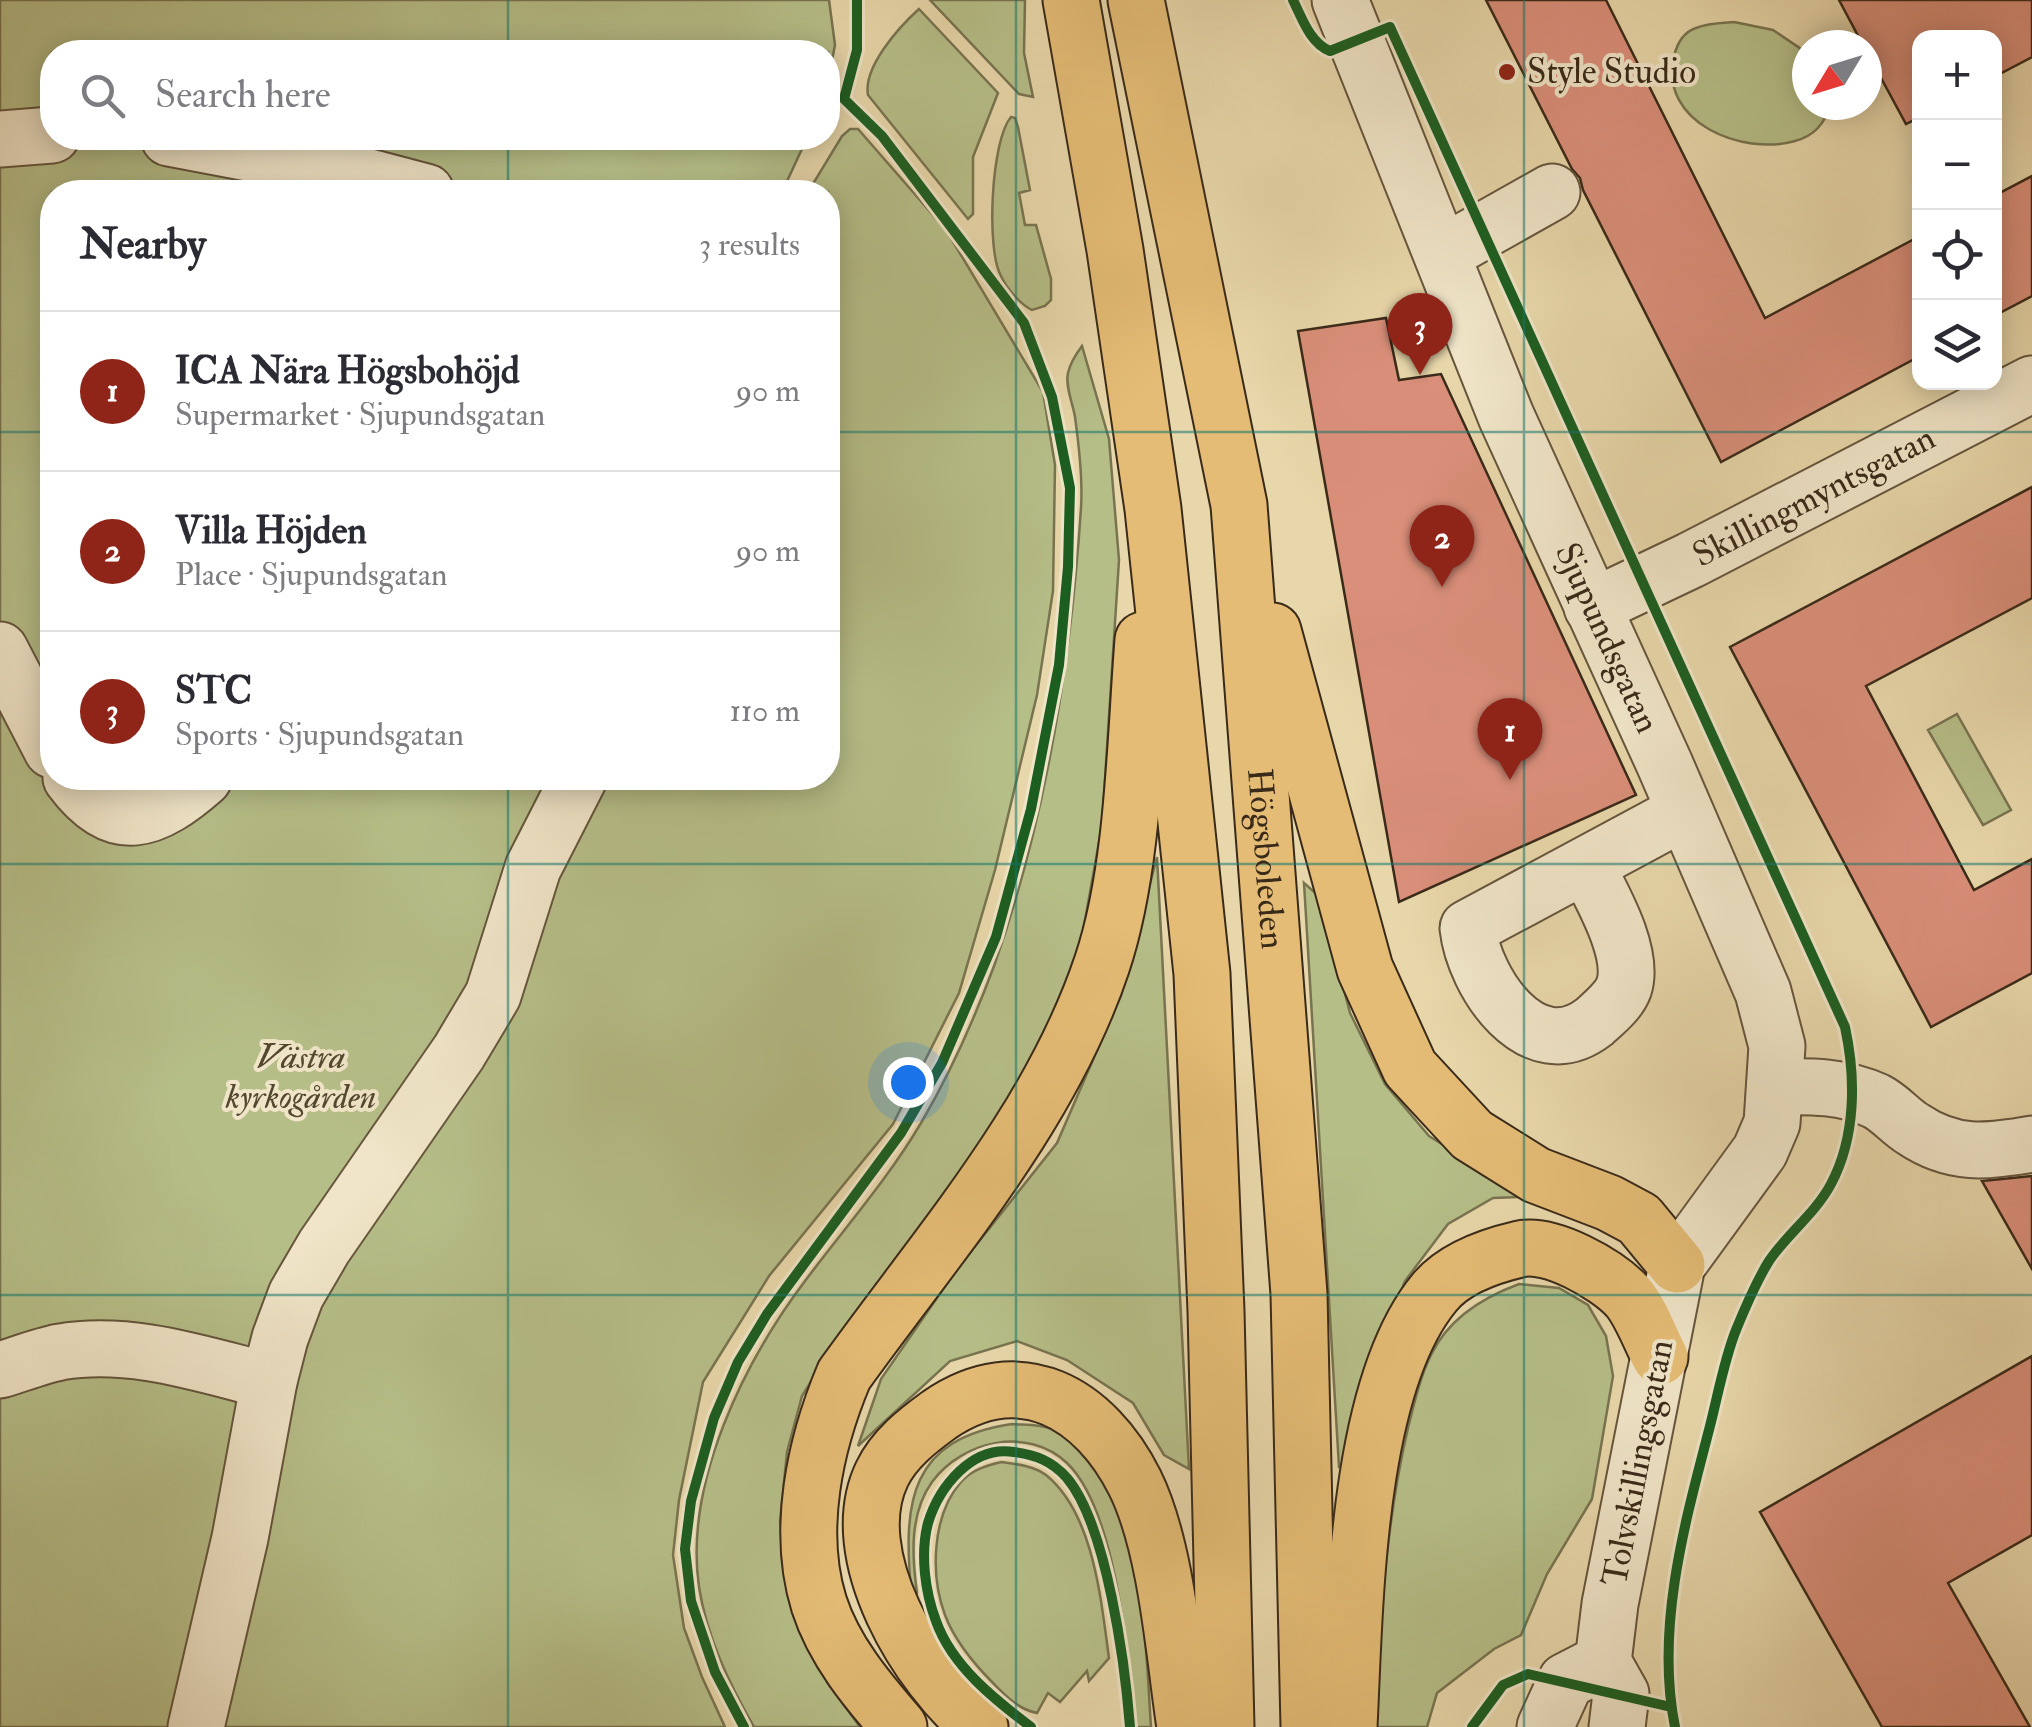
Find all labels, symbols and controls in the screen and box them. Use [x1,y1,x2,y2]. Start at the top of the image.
north arrow [1792,30,1882,120]
map controls [1912,30,2002,390]
button: + [1912,30,2002,120]
search box [40,40,840,150]
place label: Style Studio [1527,50,1696,94]
marker: Style Studio [1496,61,1518,83]
icon: search [75,68,130,123]
text: Search here [155,71,331,119]
button: − [1912,120,2002,210]
button: locate [1912,210,2002,300]
text: Nearby [80,219,206,271]
text: 3 results [699,225,800,265]
pin: 3 [1388,292,1452,375]
button: layers [1912,300,2002,390]
text: ICA Nära Högsbohöjd [175,347,520,395]
text: 1 [107,371,118,411]
text: 90 m [736,371,800,411]
text: Supermarket · Sjupundsgatan [175,395,545,435]
street label: Skillingmyntsgatan [1685,416,1943,577]
pin: 2 [1410,504,1474,587]
text: Villa Höjden [175,507,367,555]
text: 2 [104,531,121,571]
text: 90 m [736,531,800,571]
street label: Sjupundsgatan [1545,536,1670,740]
text: Place · Sjupundsgatan [175,555,448,595]
text: STC [175,667,252,715]
text: 3 [106,691,119,731]
text: 110 m [729,691,800,731]
pin: 1 [1478,698,1542,780]
text: Sports · Sjupundsgatan [175,715,464,755]
street label: Högsboleden [1237,766,1295,951]
park label: Västra kyrkogården [225,1035,376,1119]
your location [883,1057,934,1108]
street label: Tolvskillingsgatan [1593,1336,1683,1590]

